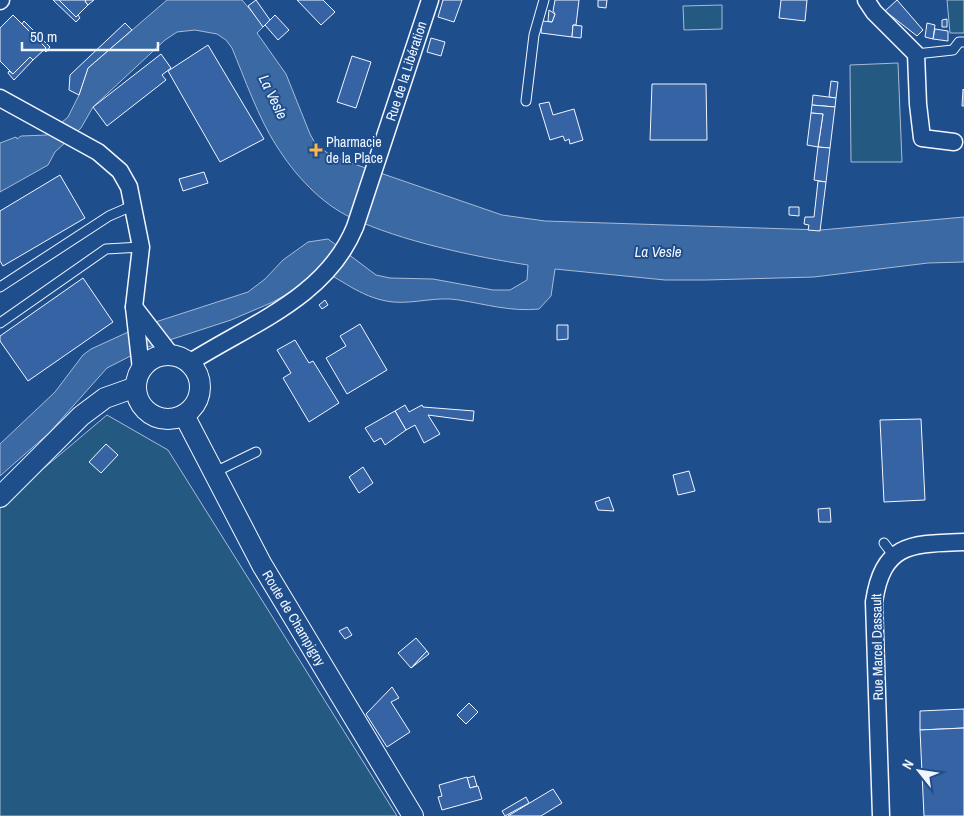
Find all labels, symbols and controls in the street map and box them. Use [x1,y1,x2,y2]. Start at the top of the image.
street label: Rue de la Libération [381,19,431,123]
scale bar [22,20,159,52]
text: 50 m [30,26,57,47]
water label: La Vesle [254,71,293,123]
place label: Pharmacie de la Place [326,133,383,167]
marker: Pharmacie de la Place [310,144,322,156]
water label: La Vesle [634,241,682,262]
street label: Route de Champigny [258,567,330,669]
street label: Rue Marcel Dassault [867,594,887,700]
north arrow [894,746,944,796]
text: N [898,756,918,773]

